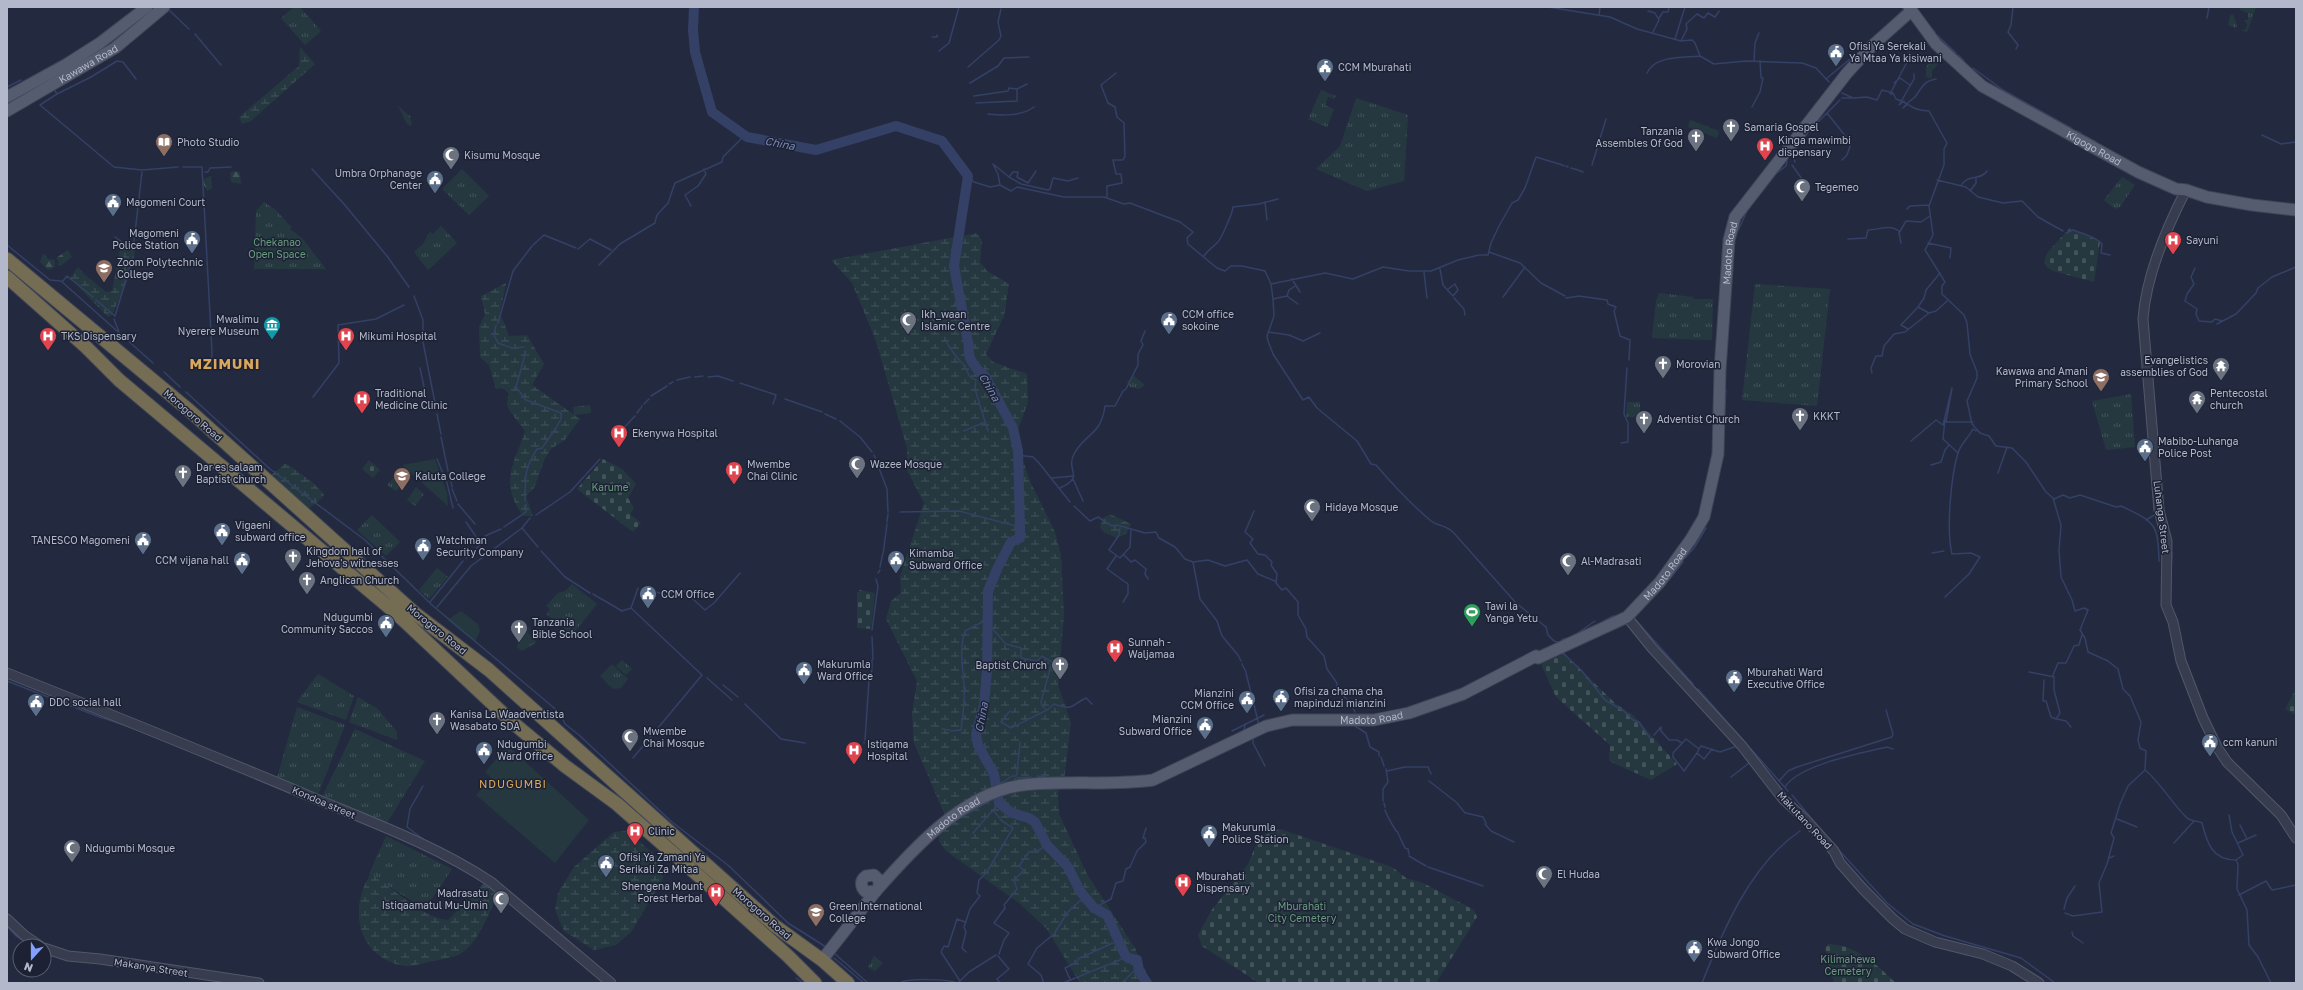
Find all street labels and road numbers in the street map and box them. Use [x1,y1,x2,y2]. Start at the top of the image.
street label: Kawawa Road [56,42,120,86]
street label: Kigogo Road [2064,128,2124,168]
street label: Madoto Road [1720,220,1740,285]
street label: Morogoro Road [161,386,225,444]
street label: Luhanga Street [2152,480,2172,554]
street label: Madoto Road [1640,545,1689,602]
street label: Morogoro Road [405,601,469,657]
street label: Madoto Road [1340,708,1404,726]
street label: Kondoa street [290,783,358,821]
street label: Makutano Road [1775,789,1835,851]
street label: Madoto Road [924,794,982,841]
street label: Morogoro Road [730,884,794,942]
street label: Makanya Street [113,955,189,979]

